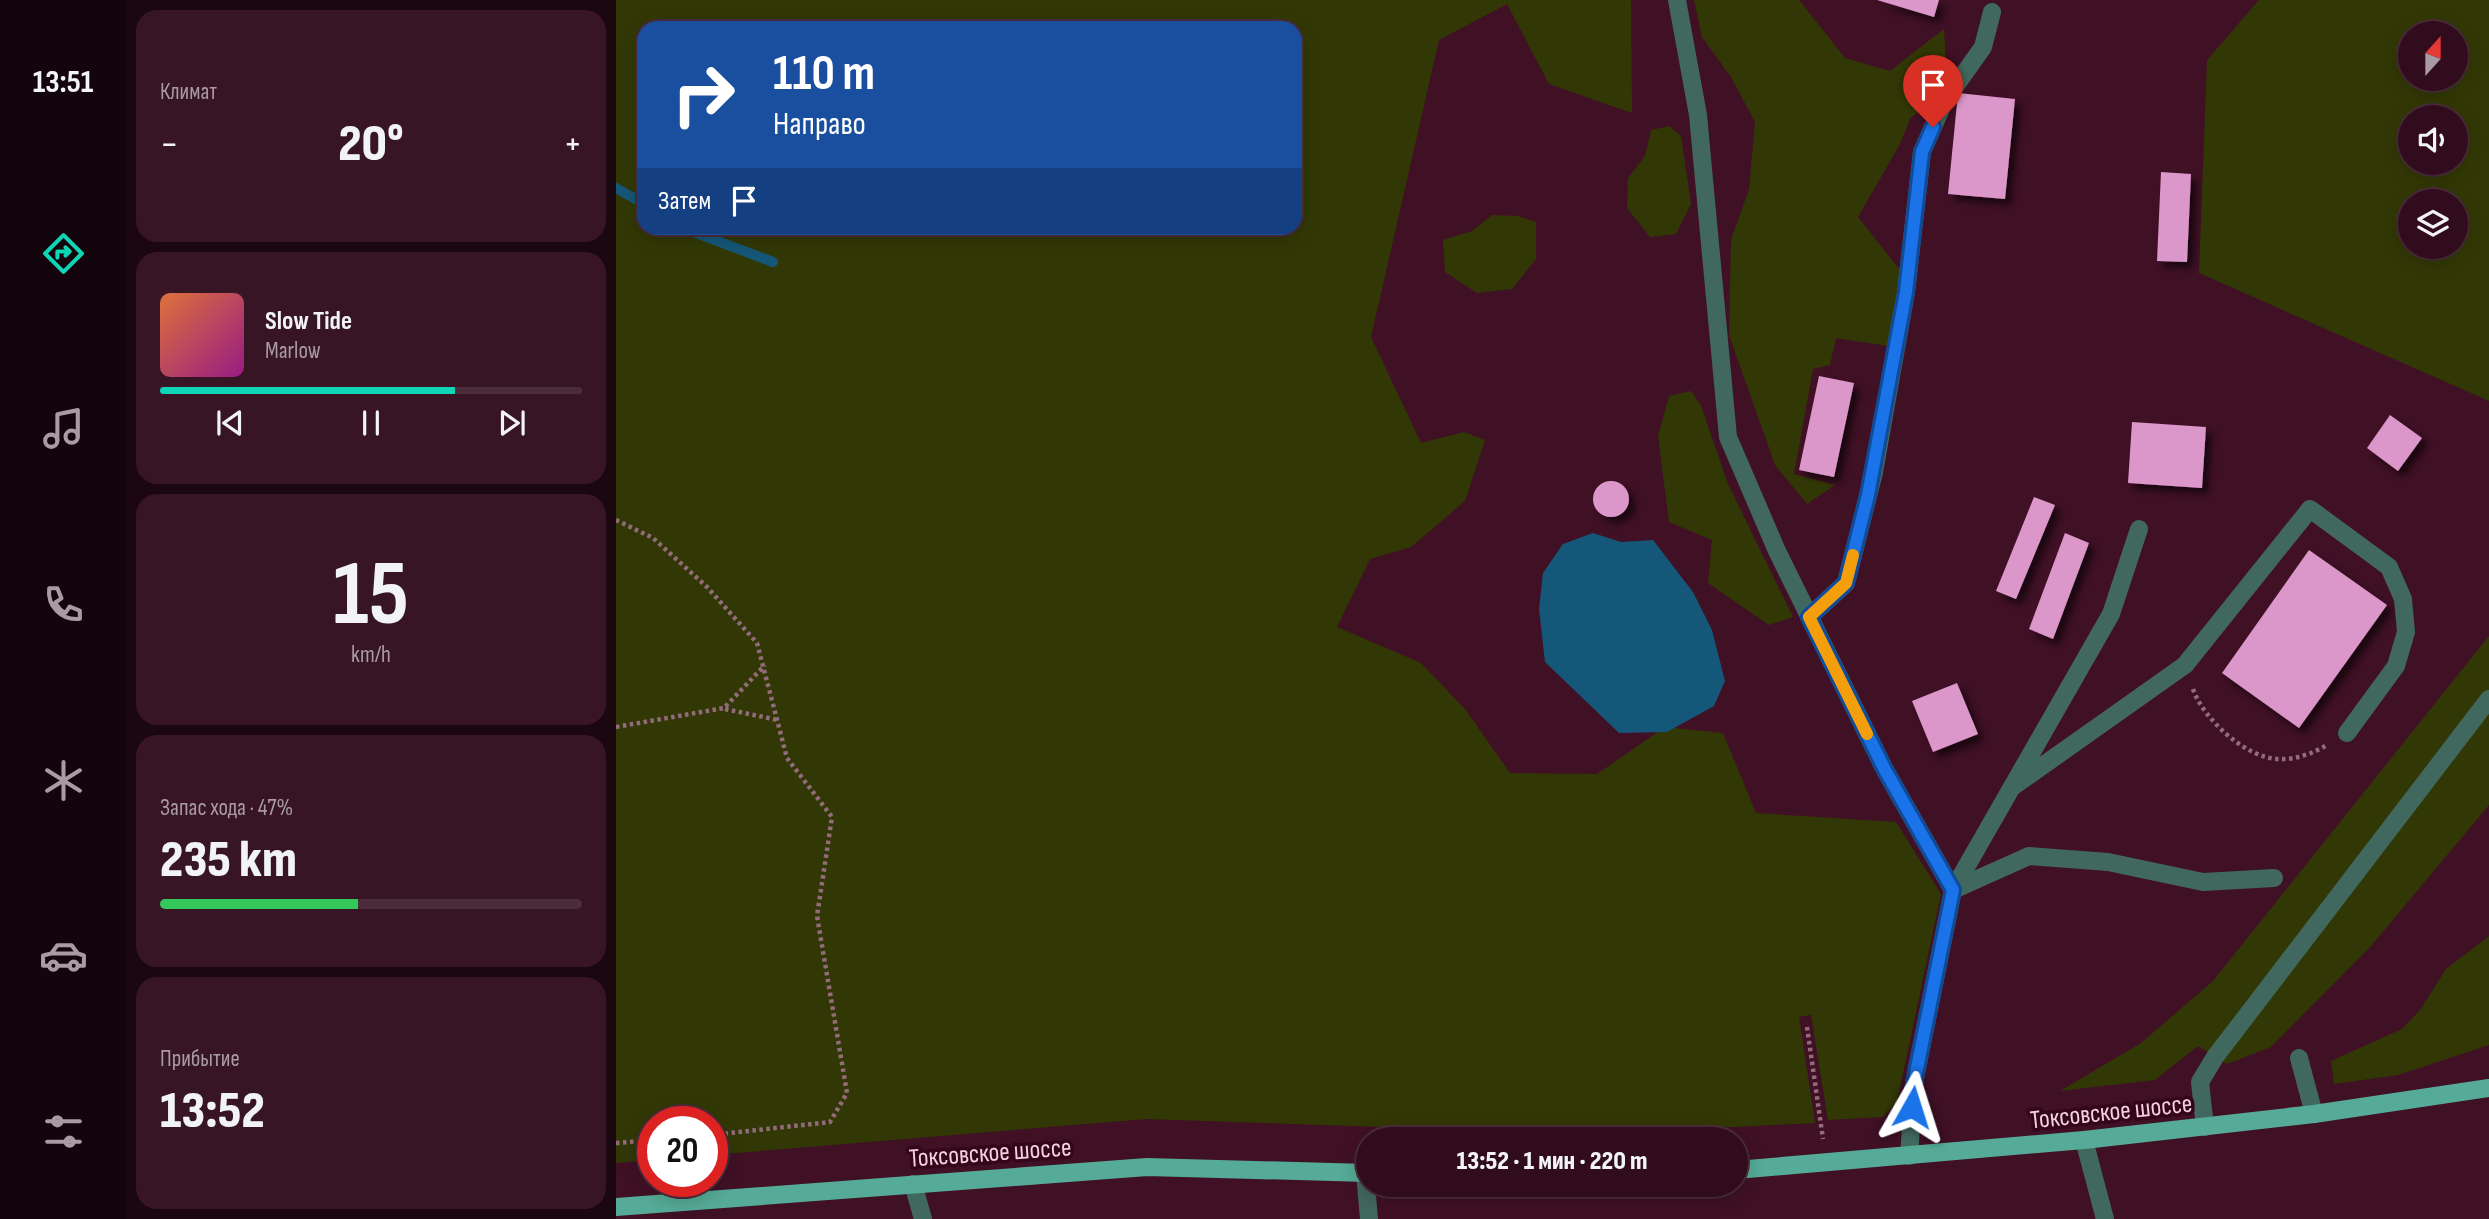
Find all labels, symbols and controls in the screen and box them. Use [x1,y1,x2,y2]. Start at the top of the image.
north arrow [2398,21,2468,91]
map controls [2398,21,2468,259]
text: 110 m [773,45,875,104]
icon: right [658,49,749,140]
pin [1903,55,1963,127]
text: 13:51 [33,63,93,102]
icon: arrive [1914,66,1952,104]
text: Климат [160,78,217,106]
text: Направо [773,105,866,144]
button: sound [2398,105,2468,175]
text: 20° [338,113,404,176]
text: − [160,122,179,167]
text: + [563,122,582,167]
icon: arrive [725,182,763,220]
text: Затем [658,186,711,217]
button: layers [2398,189,2468,259]
icon: directions [39,229,88,278]
text: Slow Tide [265,306,352,337]
text: Marlow [265,337,321,365]
icon: music [39,404,88,453]
icon: previous [211,404,249,442]
icon: pause [352,404,390,442]
icon: next [493,404,531,442]
text: 15 [333,541,409,650]
icon: phone [39,580,88,629]
text: km/h [351,641,391,669]
icon: climate [39,756,88,805]
text: Запас хода · 47% [160,794,293,822]
text: 235 km [160,829,297,892]
icon: car [39,931,88,980]
text: Прибытие [160,1045,240,1073]
position arrow [1875,1070,1949,1144]
text: 13:52 [160,1080,265,1143]
street label: Токсовское шоссе [2029,1089,2194,1136]
speed limit sign: 20 [637,1106,728,1197]
icon: filters [39,1107,88,1156]
street label: Токсовское шоссе [908,1132,1072,1175]
text: 13:52 · 1 мин · 220 m [1457,1146,1647,1177]

